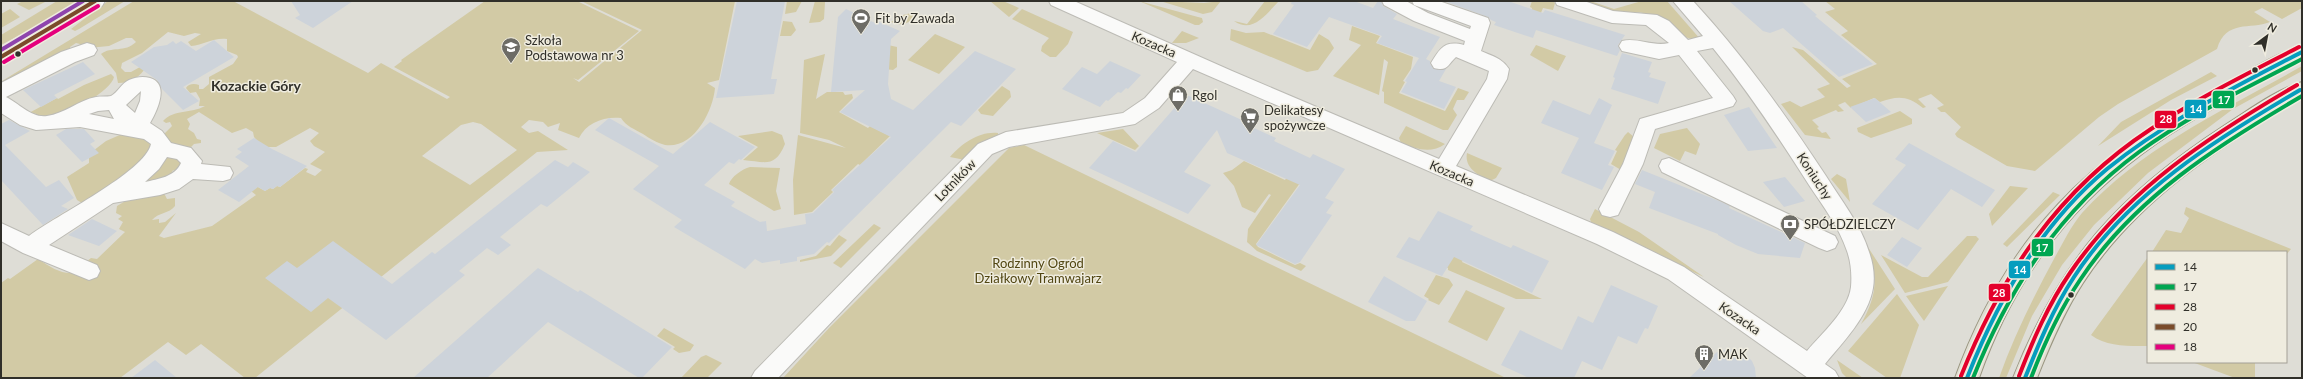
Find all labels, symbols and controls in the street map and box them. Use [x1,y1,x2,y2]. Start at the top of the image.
sports icon: Fit by Zawada [850,7,872,35]
place label: Fit by Zawada [875,10,955,26]
north arrow [2247,16,2287,56]
text: N [2266,19,2280,35]
street label: Kozacka [1129,27,1179,61]
place label: Szkoła Podstawowa nr 3 [525,32,624,63]
school or university icon: Szkoła Podstawowa nr 3 [500,36,522,64]
unlabelled marker [13,49,23,59]
unlabelled marker [2250,65,2260,75]
district label: Kozackie Góry [211,77,302,94]
shop icon: Rgol [1167,84,1189,112]
place label: Rgol [1192,87,1217,103]
line badge: 17 [2212,90,2235,109]
text: 17 [2218,93,2230,106]
line badge: 14 [2184,99,2207,119]
place label: Delikatesy spożywcze [1264,102,1326,133]
text: 14 [2190,102,2203,115]
supermarket icon: Delikatesy spożywcze [1239,106,1261,134]
line badge: 28 [2154,110,2177,129]
text: 28 [2160,112,2172,125]
street label: Koniuchy [1794,149,1836,203]
street label: Lotników [931,156,979,204]
street label: Kozacka [1427,156,1477,190]
bank icon: SPÓŁDZIELCZY [1779,213,1801,241]
place label: SPÓŁDZIELCZY [1804,216,1896,232]
line badge: 17 [2031,238,2054,257]
text: 17 [2036,241,2048,254]
legend [2147,251,2287,363]
park label: Rodzinny Ogród Działkowy Tramwajarz [974,255,1102,286]
text: 14 [2183,259,2197,274]
line badge: 14 [2008,260,2031,279]
text: 14 [2014,263,2027,276]
text: 17 [2183,279,2197,294]
line badge: 28 [1988,283,2011,302]
text: 28 [1993,286,2005,299]
unlabelled marker [2066,290,2076,300]
street label: Kozacka [1716,298,1764,338]
text: 28 [2183,299,2197,314]
text: 20 [2183,319,2197,334]
text: 18 [2183,339,2197,354]
building icon: MAK [1693,343,1715,371]
place label: MAK [1718,346,1748,362]

